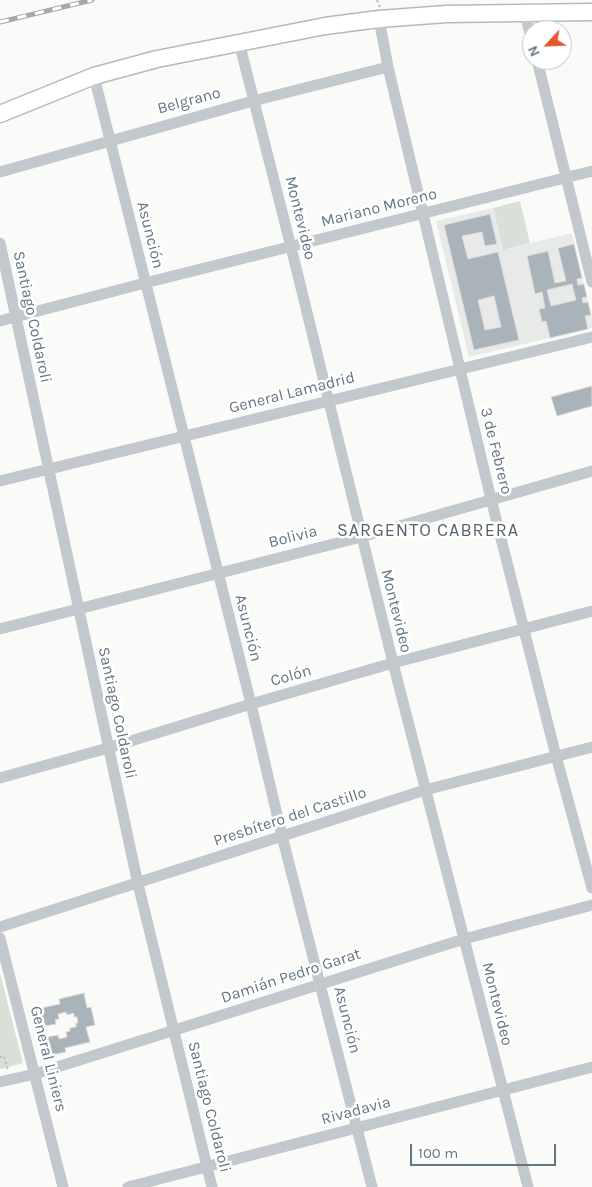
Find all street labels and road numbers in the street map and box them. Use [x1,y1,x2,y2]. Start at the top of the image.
street label: Belgrano [155,83,223,119]
street label: Montevideo [280,174,320,262]
street label: Mariano Moreno [319,184,439,232]
street label: Asunción [132,200,168,270]
street label: Santiago Coldaroli [9,249,55,385]
street label: General Lamadrid [227,368,357,418]
street label: 3 de Febrero [476,406,516,496]
street label: Bolivia [267,522,319,552]
street label: Montevideo [376,567,416,655]
street label: Asunción [230,593,266,663]
street label: Santiago Coldaroli [94,645,140,781]
street label: Colón [268,661,314,691]
street label: Presbítero del Castillo [211,783,369,851]
street label: Damián Pedro Garat [219,944,363,1008]
street label: Montevideo [477,960,517,1048]
street label: Asunción [329,985,365,1055]
street label: General Liniers [26,1004,70,1114]
street label: Santiago Coldaroli [183,1039,235,1175]
street label: Rivadavia [319,1092,393,1130]

